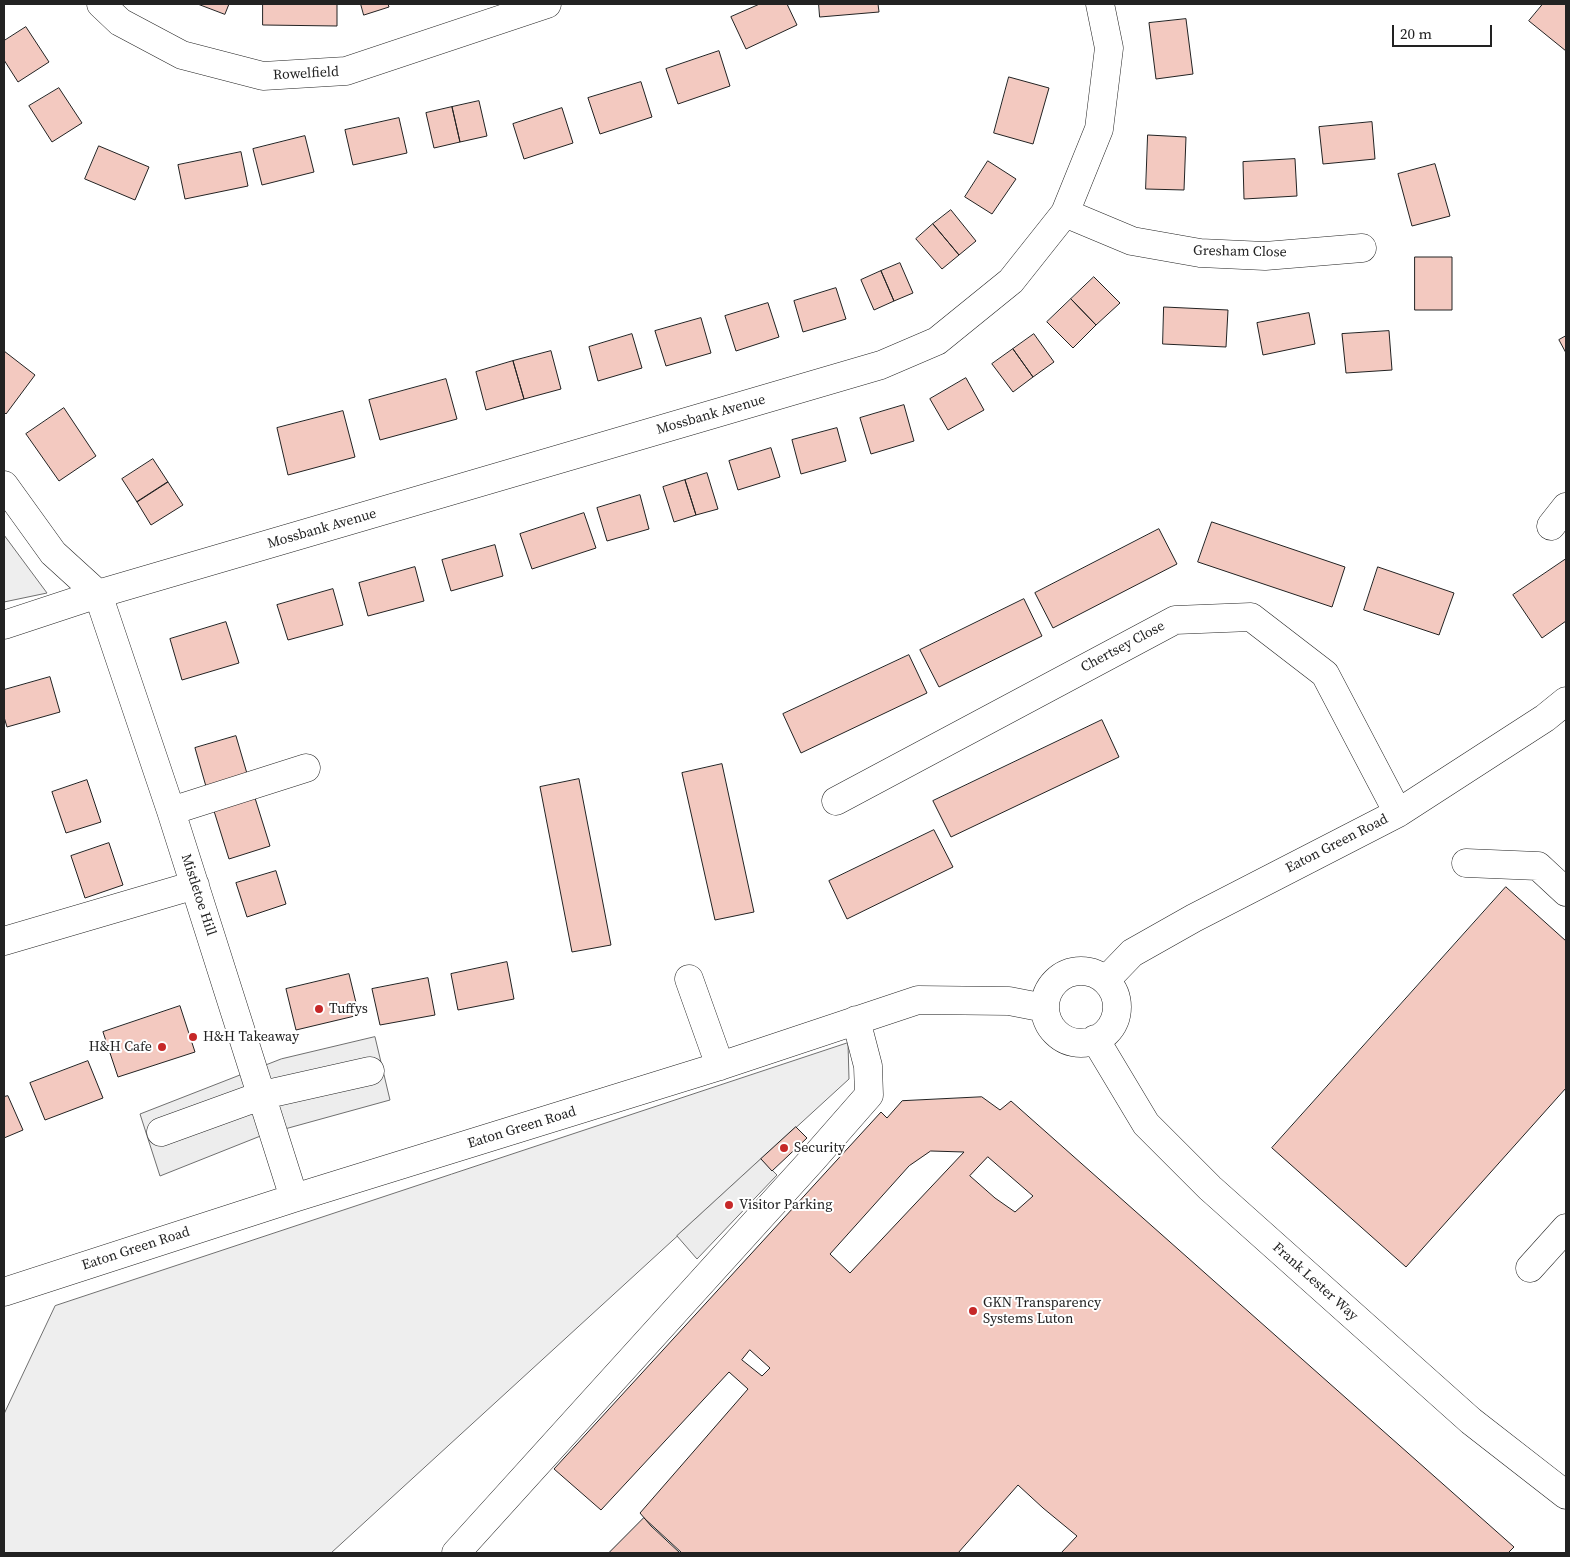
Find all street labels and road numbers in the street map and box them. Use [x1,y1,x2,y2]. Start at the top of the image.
street label: Rowelfield [273,64,339,84]
street label: Gresham Close [1193,243,1287,261]
street label: Mossbank Avenue [655,391,767,439]
street label: Mossbank Avenue [266,505,378,553]
street label: Chertsey Close [1078,618,1168,676]
street label: Eaton Green Road [1283,811,1391,877]
street label: Mistletoe Hill [177,852,219,938]
street label: Eaton Green Road [466,1104,578,1152]
street label: Eaton Green Road [80,1224,192,1274]
street label: Frank Lester Way [1269,1239,1361,1325]

